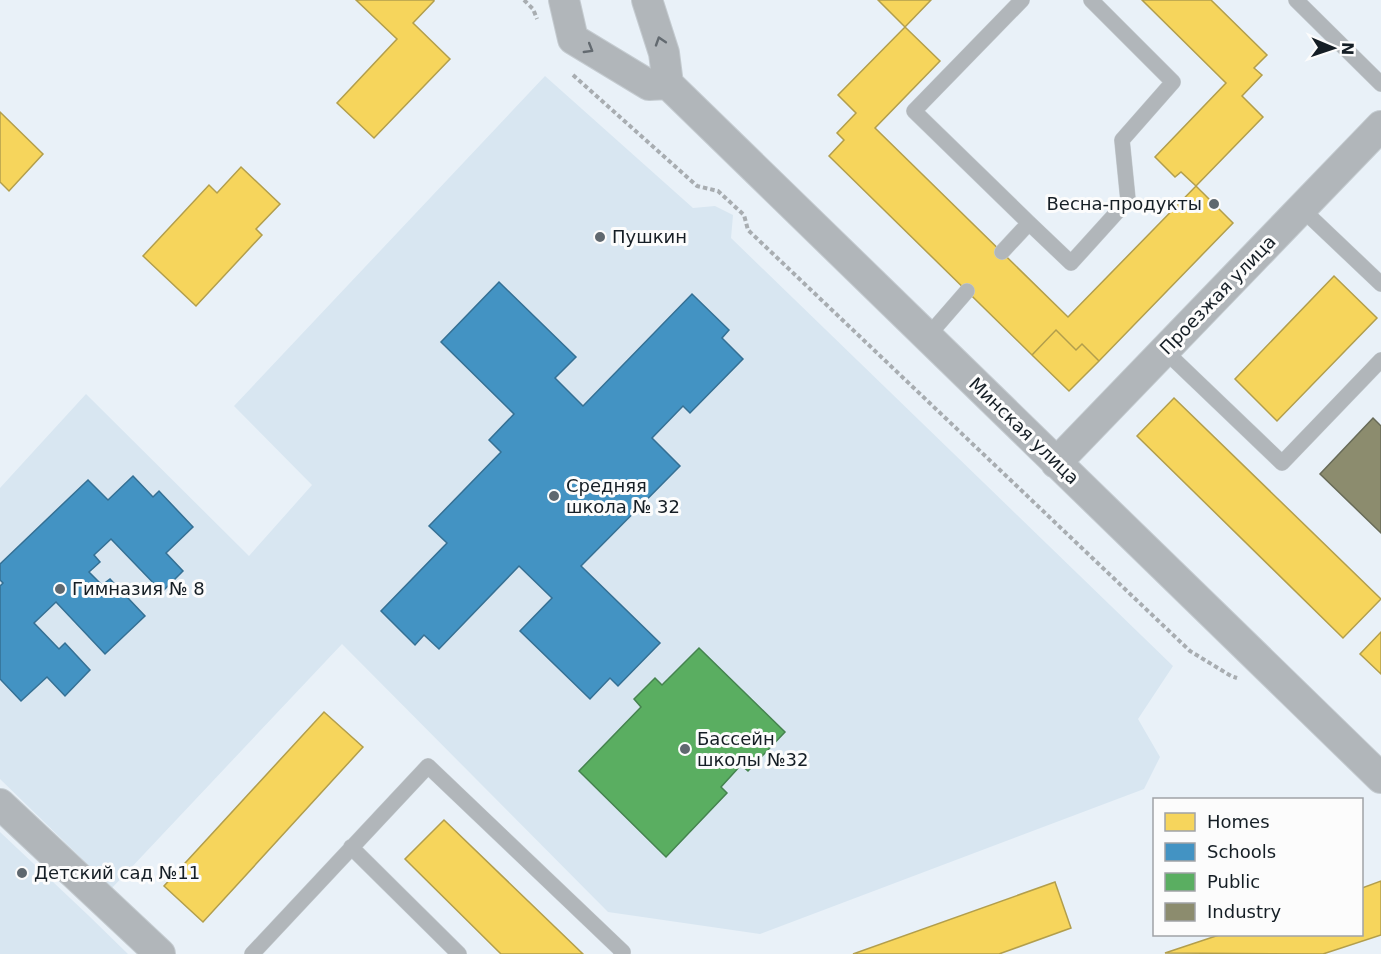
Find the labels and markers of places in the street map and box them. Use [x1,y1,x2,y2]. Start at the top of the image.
place label: Весна-продукты [1047,193,1202,214]
marker: Весна-продукты [1207,197,1221,211]
place label: Пушкин [612,226,687,247]
marker: Пушкин [593,230,607,244]
place label: Средняя школа № 32 [566,475,680,517]
marker: Средняя школа № 32 [547,489,561,503]
place label: Гимназия № 8 [72,578,205,599]
marker: Гимназия № 8 [53,582,67,596]
place label: Бассейн школы №32 [697,728,808,770]
marker: Бассейн школы №32 [678,742,692,756]
place label: Детский сад №11 [34,862,200,883]
marker: Детский сад №11 [15,866,29,880]

